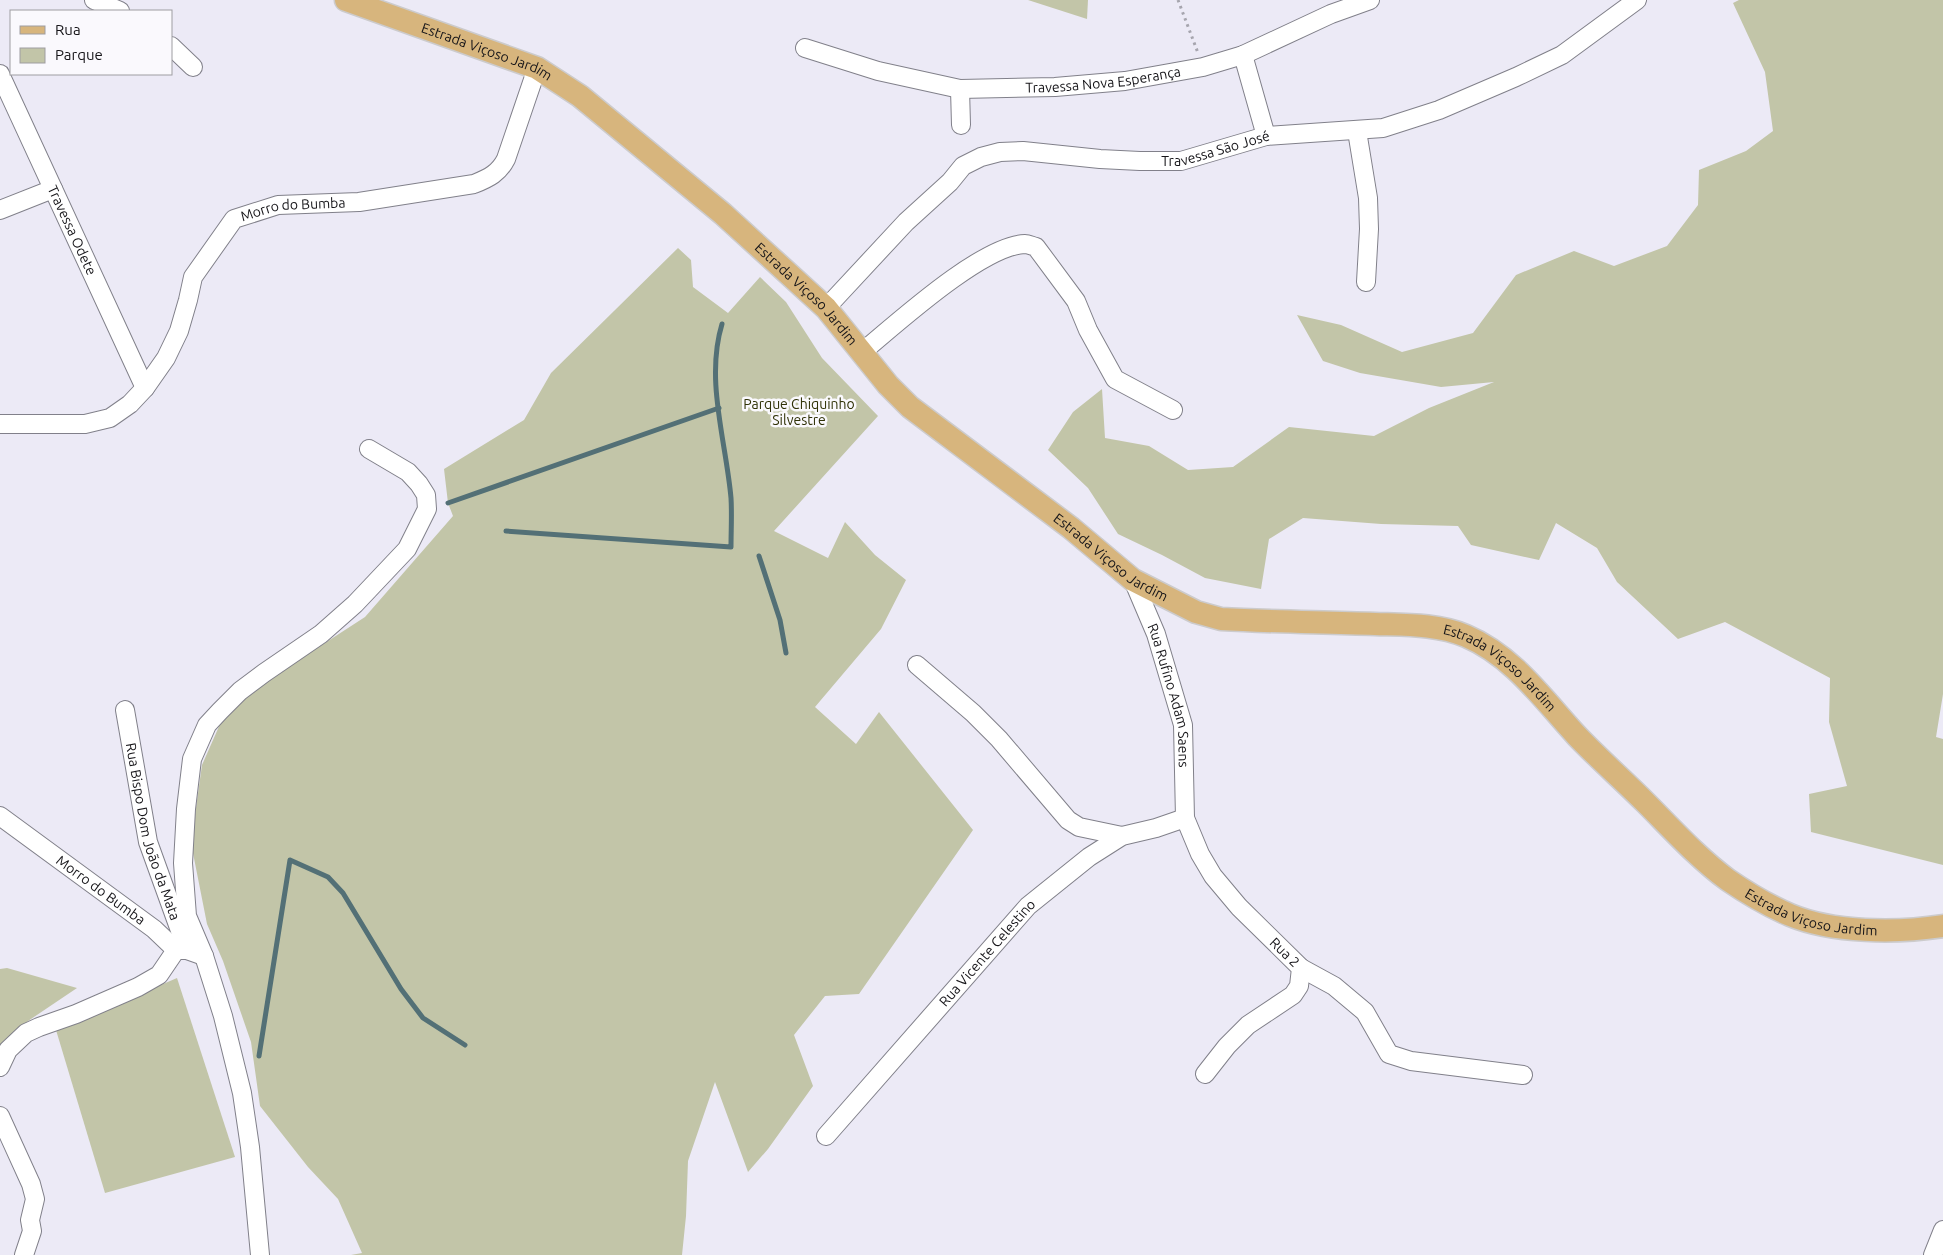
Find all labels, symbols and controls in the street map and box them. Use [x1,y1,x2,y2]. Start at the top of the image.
legend [10,10,172,75]
street label: Estrada Viçoso Jardim [419,20,555,84]
text: Rua [55,21,81,38]
text: Parque [55,46,103,63]
street label: Travessa Nova Esperança [1025,63,1182,96]
street label: Travessa São José [1161,127,1272,169]
street label: Travessa Odete [45,183,100,278]
street label: Morro do Bumba [239,195,346,224]
street label: Estrada Viçoso Jardim [752,239,861,348]
park label: Parque Chiquinho Silvestre [743,396,855,428]
street label: Estrada Viçoso Jardim [1051,510,1171,604]
street label: Rua Rufino Adam Saens [1144,621,1192,768]
street label: Estrada Viçoso Jardim [1442,621,1559,715]
street label: Rua Bispo Dom João da Mata [123,742,184,922]
street label: Morro do Bumba [53,852,148,928]
street label: Estrada Viçoso Jardim [1742,885,1878,938]
street label: Rua Vicente Celestino [936,896,1038,1010]
street label: Rua 2 [1267,934,1303,970]

